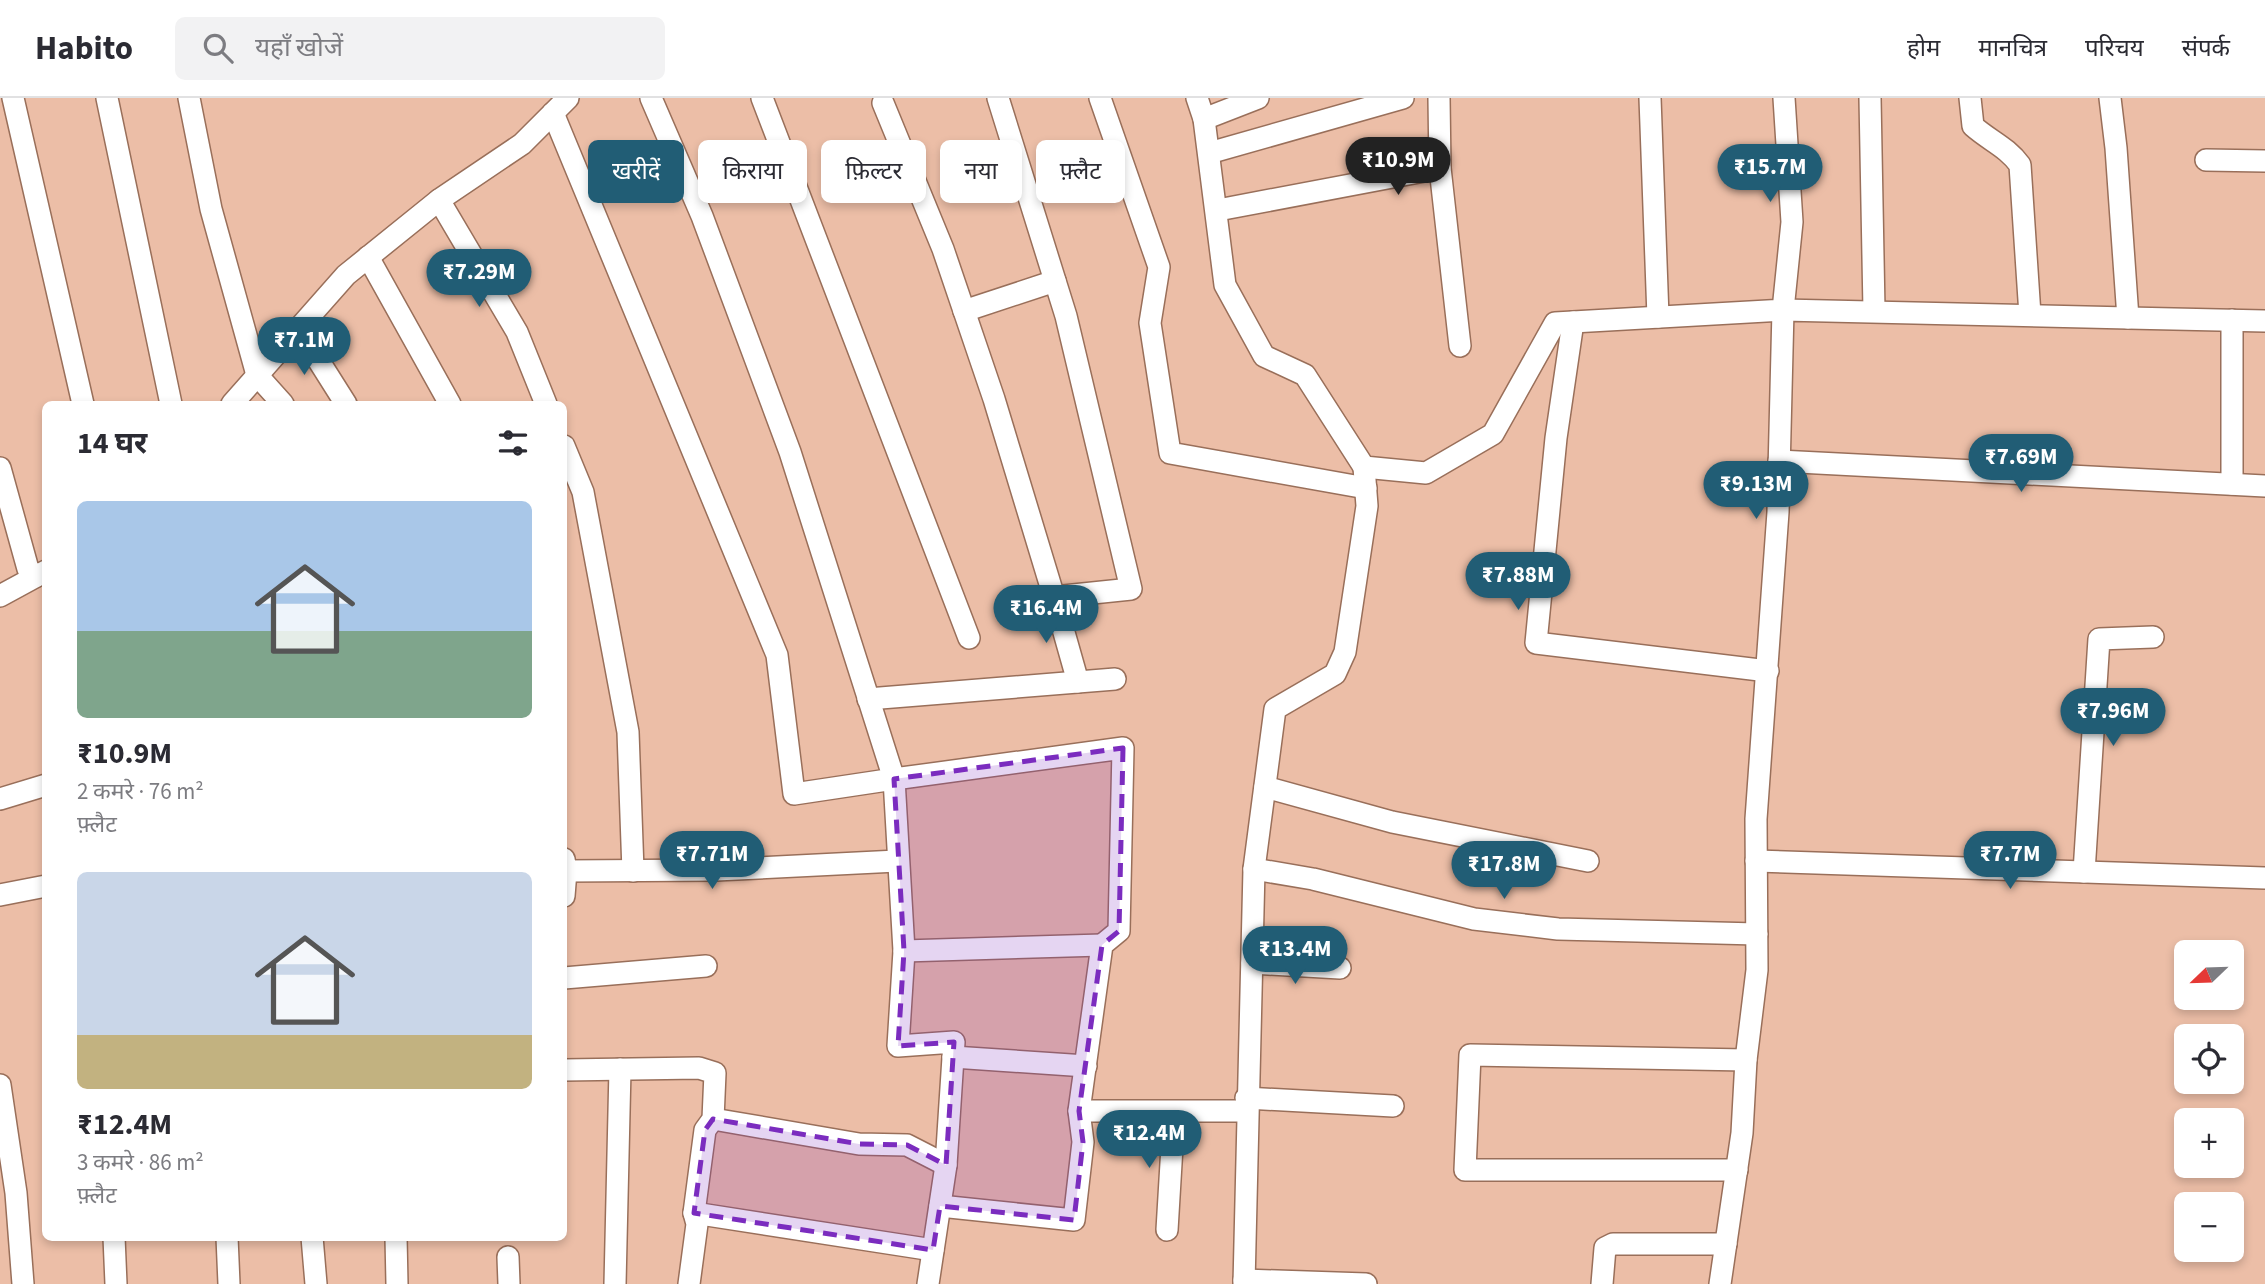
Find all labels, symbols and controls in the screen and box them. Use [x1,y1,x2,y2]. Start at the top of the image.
search box [175,17,665,80]
text: Habito [35,25,133,72]
icon: search [199,29,237,67]
text: यहाँ खोजें [255,29,343,66]
text: होम [1907,31,1940,66]
text: मानचित्र [1978,31,2047,66]
text: परिचय [2085,31,2144,66]
text: संपर्क [2182,31,2230,66]
pin: ₹10.9M [1341,138,1455,197]
chip: खरीदें [588,140,684,203]
chip: किराया [698,140,807,203]
chip: फ़िल्टर [821,140,926,203]
chip: नया [940,140,1022,203]
chip: फ़्लैट [1036,140,1125,203]
text: ₹10.9M [1361,143,1435,176]
pin: ₹15.7M [1713,144,1827,204]
text: ₹15.7M [1733,150,1807,183]
pin: ₹7.29M [422,250,536,309]
text: ₹7.29M [442,255,516,288]
pin: ₹7.1M [255,317,353,377]
text: ₹7.1M [274,323,334,356]
text: 14 घर [77,422,147,465]
icon: filters [494,424,532,462]
pin: ₹7.69M [1964,434,2078,494]
text: ₹7.69M [1984,440,2058,473]
pin: ₹9.13M [1699,462,1813,521]
text: ₹9.13M [1719,467,1793,500]
icon: home [242,546,368,672]
pin: ₹7.88M [1461,552,1575,612]
text: ₹7.88M [1481,558,1555,591]
pin: ₹16.4M [989,586,1103,645]
text: ₹16.4M [1009,591,1083,624]
pin: ₹7.96M [2056,688,2170,748]
text: ₹7.96M [2076,694,2150,727]
text: ₹10.9M [77,732,172,775]
text: 2 कमरे · 76 m² [77,775,204,808]
text: फ़्लैट [77,808,117,841]
pin: ₹7.71M [655,832,769,891]
pin: ₹7.7M [1961,832,2059,891]
text: ₹7.71M [675,837,749,870]
text: ₹7.7M [1980,837,2040,870]
pin: ₹17.8M [1447,842,1561,901]
text: ₹17.8M [1467,847,1541,880]
icon: home [242,917,368,1043]
pin: ₹13.4M [1238,926,1352,986]
text: ₹13.4M [1258,932,1332,965]
north arrow [2174,940,2244,1010]
map controls [2174,940,2244,1262]
button: locate [2174,1024,2244,1094]
text: ₹12.4M [77,1103,172,1146]
button: + [2174,1108,2244,1178]
pin: ₹12.4M [1092,1110,1206,1170]
text: ₹12.4M [1112,1116,1186,1149]
text: 3 कमरे · 86 m² [77,1146,204,1179]
text: फ़्लैट [77,1179,117,1212]
button: − [2174,1192,2244,1262]

